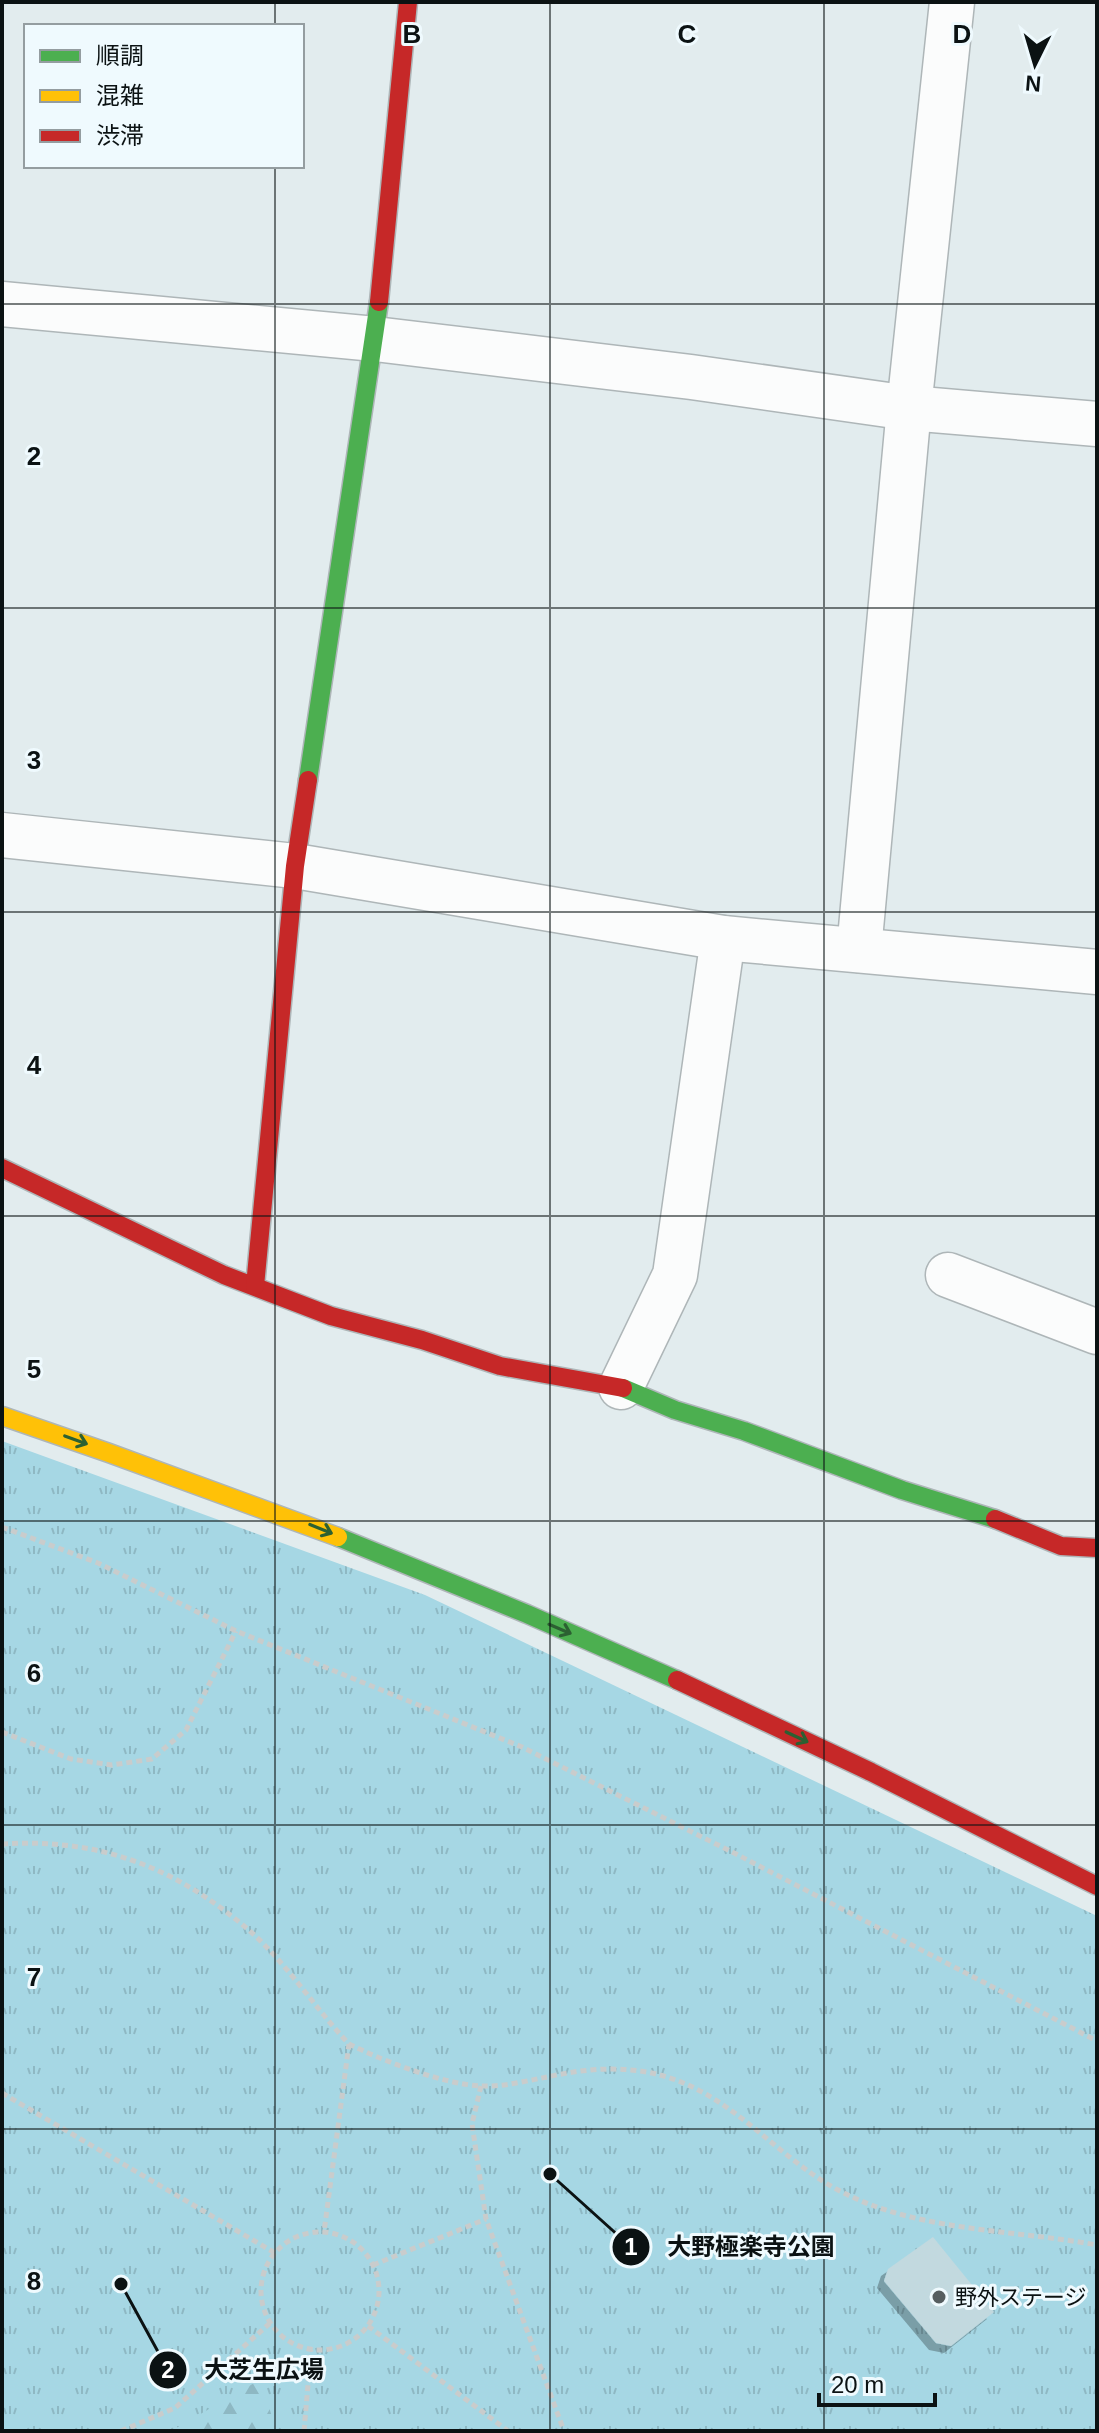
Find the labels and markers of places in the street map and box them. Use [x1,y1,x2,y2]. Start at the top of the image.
callout: 大野極楽寺公園 [611,2223,851,2271]
place label: 野外ステージ [955,2285,1087,2310]
marker: 野外ステージ [930,2288,948,2306]
callout: 大芝生広場 [148,2346,340,2394]

